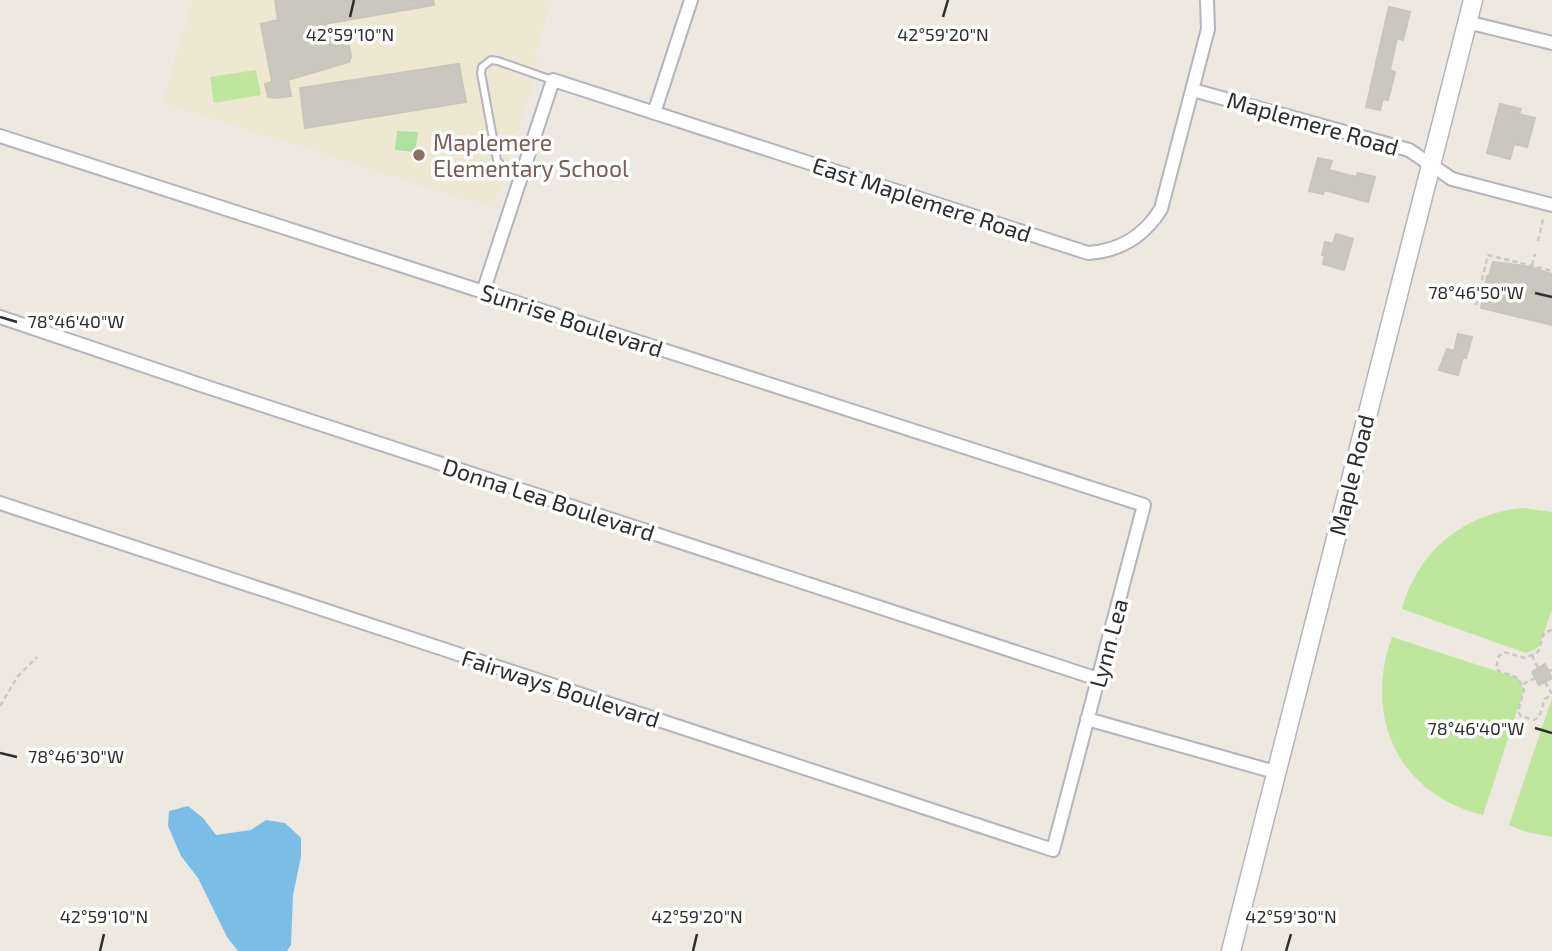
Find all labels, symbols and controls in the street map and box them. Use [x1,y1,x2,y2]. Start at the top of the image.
text: 42°59'10"N [306,23,394,45]
text: 42°59'20"N [897,23,989,45]
street label: Maplemere Road [1224,85,1402,161]
place label: Maplemere Elementary School [433,128,629,182]
marker: Maplemere Elementary School [411,147,427,163]
street label: East Maplemere Road [809,150,1035,248]
street label: Sunrise Boulevard [477,277,667,363]
text: 78°46'50"W [1428,281,1524,303]
text: 78°46'40"W [28,310,124,332]
street label: Maple Road [1322,412,1380,538]
street label: Donna Lea Boulevard [440,452,658,546]
street label: Lynn Lea [1083,595,1133,691]
street label: Fairways Boulevard [459,643,663,733]
text: 78°46'40"W [1428,717,1524,739]
text: 78°46'30"W [28,745,124,767]
text: 42°59'10"N [60,905,148,927]
text: 42°59'20"N [651,905,743,927]
text: 42°59'30"N [1245,905,1337,927]

